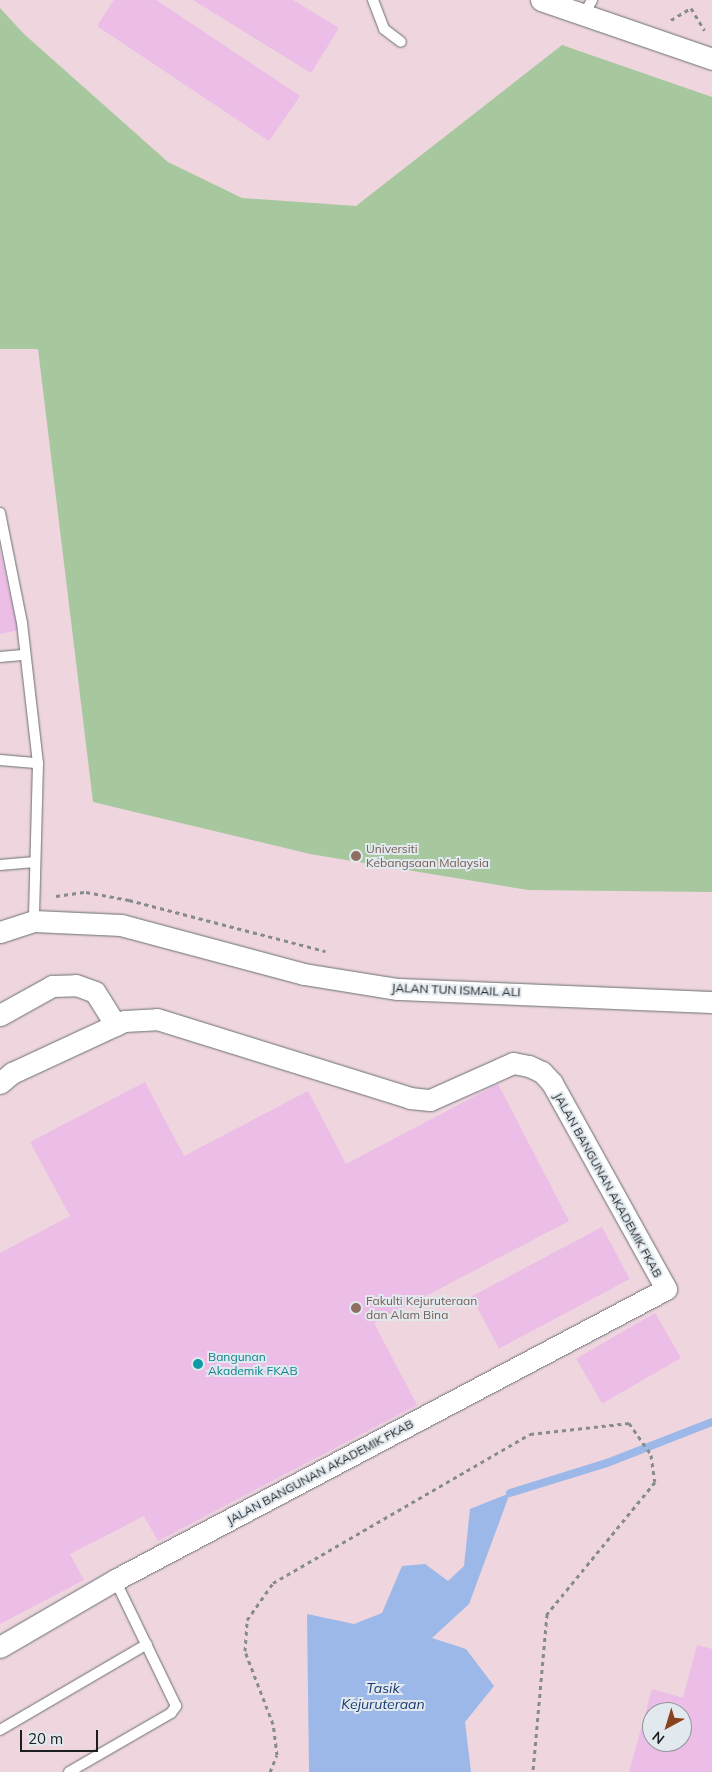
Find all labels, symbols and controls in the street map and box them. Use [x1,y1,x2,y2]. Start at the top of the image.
place label: Universiti Kebangsaan Malaysia [366,842,489,870]
marker: Universiti Kebangsaan Malaysia [350,850,362,862]
street label: JALAN TUN ISMAIL ALI [391,981,521,999]
street label: JALAN BANGUNAN AKADEMIK FKAB [551,1090,665,1280]
place label: Fakulti Kejuruteraan dan Alam Bina [366,1294,477,1322]
marker: Fakulti Kejuruteraan dan Alam Bina [350,1302,362,1314]
place label: Bangunan Akademik FKAB [208,1350,298,1378]
marker: Bangunan Akademik FKAB [192,1358,204,1370]
street label: JALAN BANGUNAN AKADEMIK FKAB [224,1417,416,1527]
water label: Tasik Kejuruteraan [341,1680,425,1712]
north arrow [642,1702,692,1752]
scale bar [22,1720,100,1752]
text: N [648,1728,668,1748]
text: 20 m [28,1729,63,1748]

